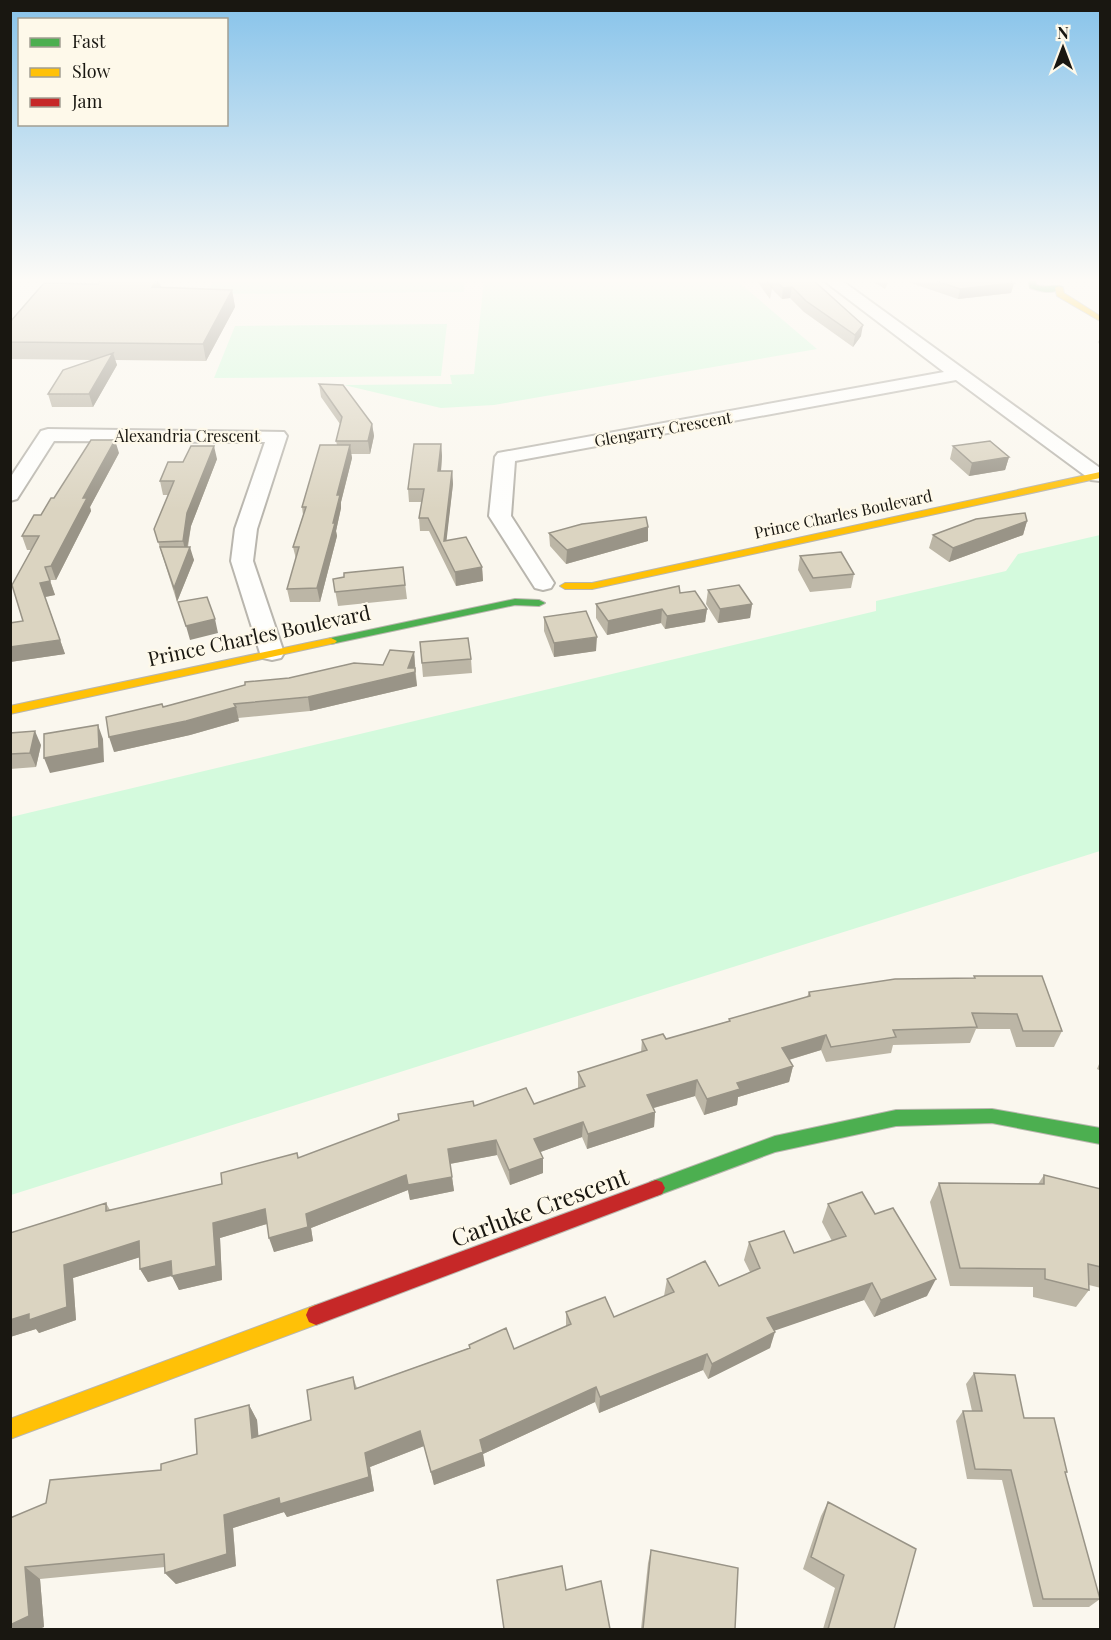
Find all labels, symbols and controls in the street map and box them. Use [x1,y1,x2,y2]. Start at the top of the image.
legend [18,18,228,126]
north arrow [1033,18,1093,78]
text: N [1057,22,1069,43]
text: Fast [72,29,106,53]
text: Slow [72,59,110,83]
text: Jam [71,89,102,113]
street label: Glengarry Crescent [592,406,734,451]
street label: Alexandria Crescent [113,425,260,446]
street label: Prince Charles Boulevard [752,484,934,543]
street label: Prince Charles Boulevard [145,598,373,671]
street label: Carluke Crescent [446,1159,633,1253]

